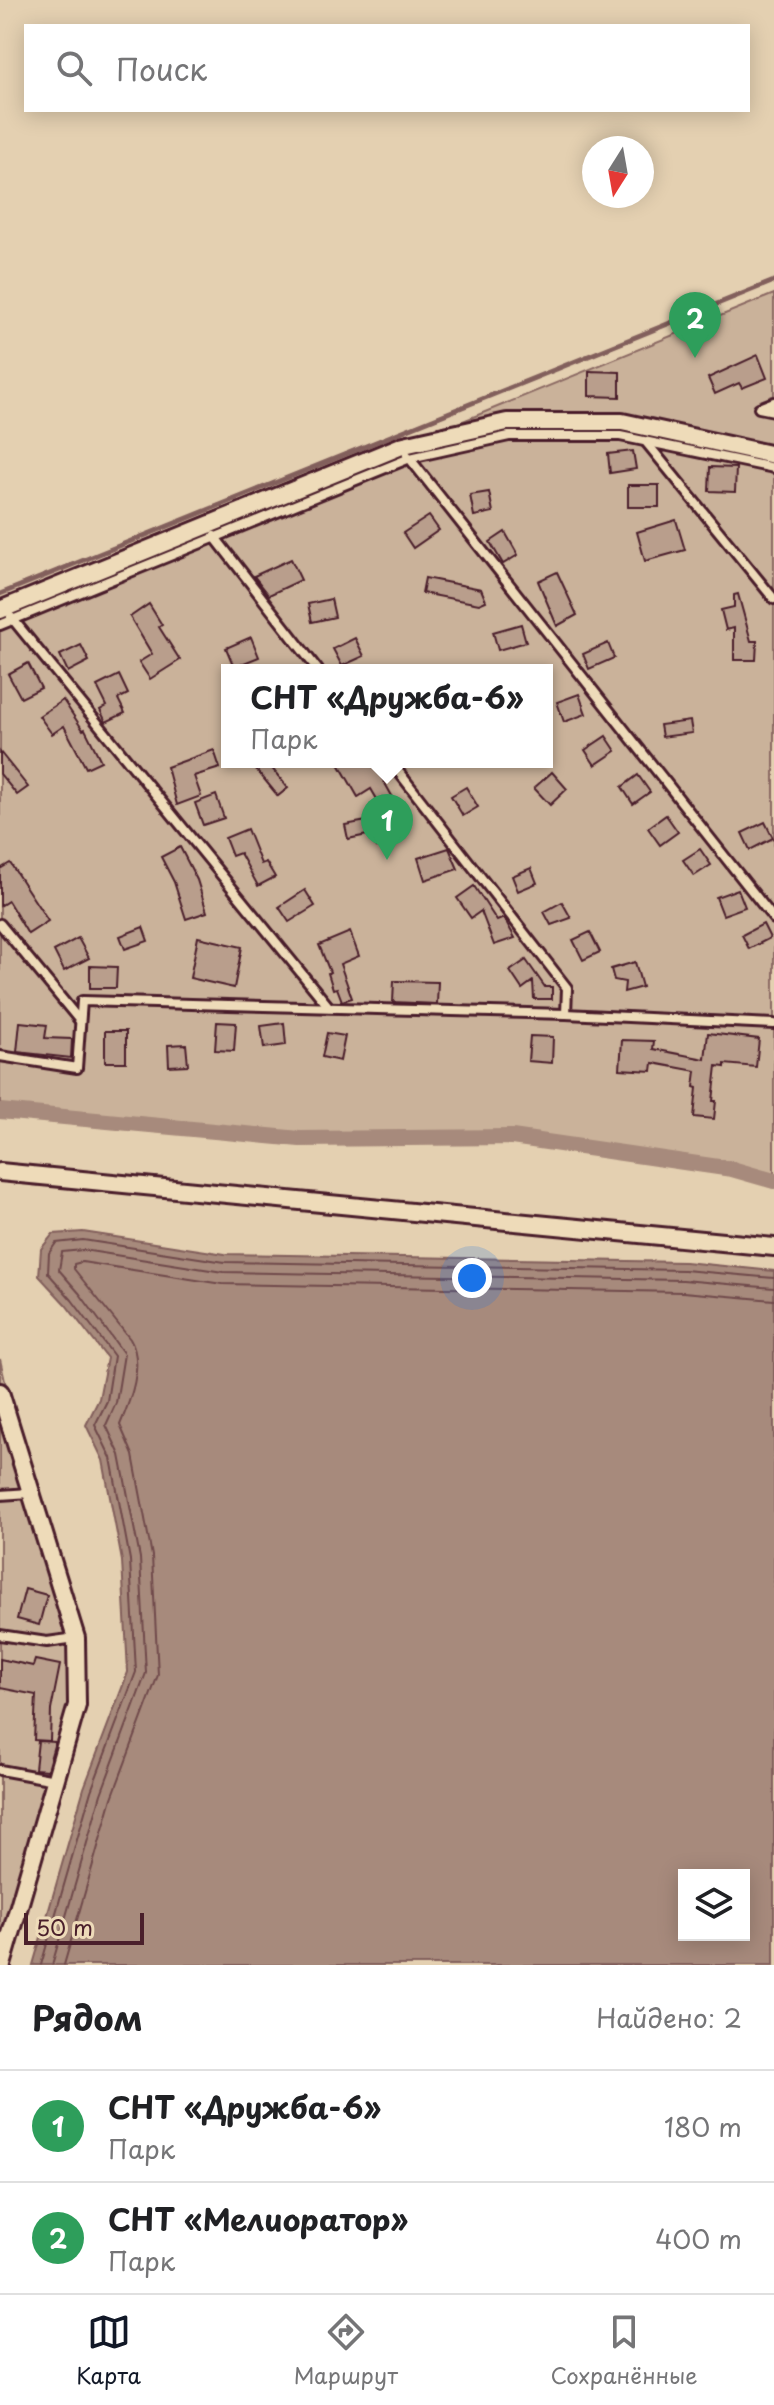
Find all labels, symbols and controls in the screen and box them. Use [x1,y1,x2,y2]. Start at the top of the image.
search box [24,24,750,112]
icon: search [52,46,96,90]
text: Поиск [116,46,207,91]
north arrow [582,136,654,208]
pin: 2 [669,292,721,358]
popup [221,664,553,768]
text: СНТ «Дружба-6» [250,674,524,719]
text: Парк [250,719,318,758]
pin: 1 [361,794,413,860]
your location [452,1258,492,1298]
map controls [678,1869,750,1941]
button: layers [678,1869,750,1941]
scale bar [24,1909,144,1945]
text: 50 m [36,1910,93,1943]
text: Рядом [32,1991,143,2043]
text: Найдено: 2 [596,1998,742,2037]
text: СНТ «Дружба-6» [108,2084,381,2129]
text: 1 [52,2107,64,2146]
text: 180 m [664,2107,742,2146]
text: Парк [108,2129,175,2168]
text: СНТ «Мелиоратор» [108,2196,408,2241]
text: 2 [49,2219,67,2258]
text: 400 m [655,2219,742,2258]
text: Парк [108,2241,175,2280]
tab: Карта [76,2310,141,2391]
tab: Маршрут [294,2310,398,2391]
tab: Сохранённые [551,2310,698,2391]

